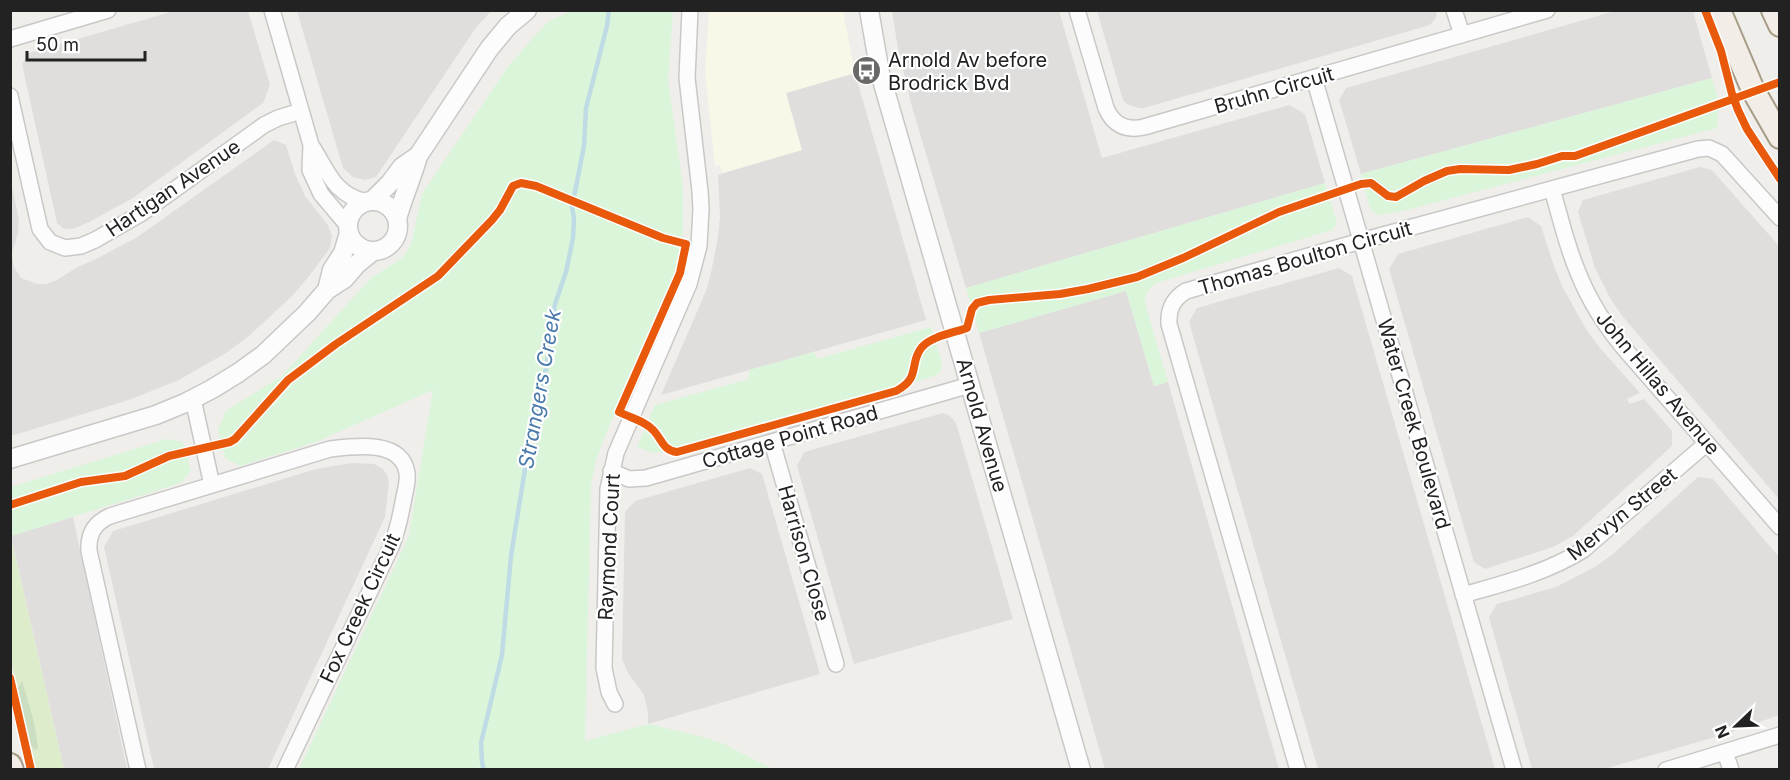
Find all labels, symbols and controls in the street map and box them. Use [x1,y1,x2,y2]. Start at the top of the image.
scale bar [27,24,146,62]
text: 50 m [36,34,79,55]
place label: Arnold Av before Brodrick Bvd [888,48,1047,95]
bus stop icon: Arnold Av before Brodrick Bvd [851,55,883,87]
street label: Bruhn Circuit [1212,61,1337,118]
street label: Hartigan Avenue [101,134,245,242]
street label: Thomas Boulton Circuit [1196,216,1415,300]
street label: John Hillas Avenue [1591,306,1725,460]
water label: Strangers Creek [513,307,566,471]
street label: Water Creek Boulevard [1372,316,1456,532]
street label: Arnold Avenue [951,355,1013,495]
street label: Cottage Point Road [699,400,881,474]
street label: Mervyn Street [1562,462,1682,565]
street label: Raymond Court [593,473,625,621]
street label: Harrison Close [773,482,835,624]
street label: Fox Creek Circuit [315,529,405,687]
north arrow [1706,696,1766,756]
text: N [1711,722,1734,741]

